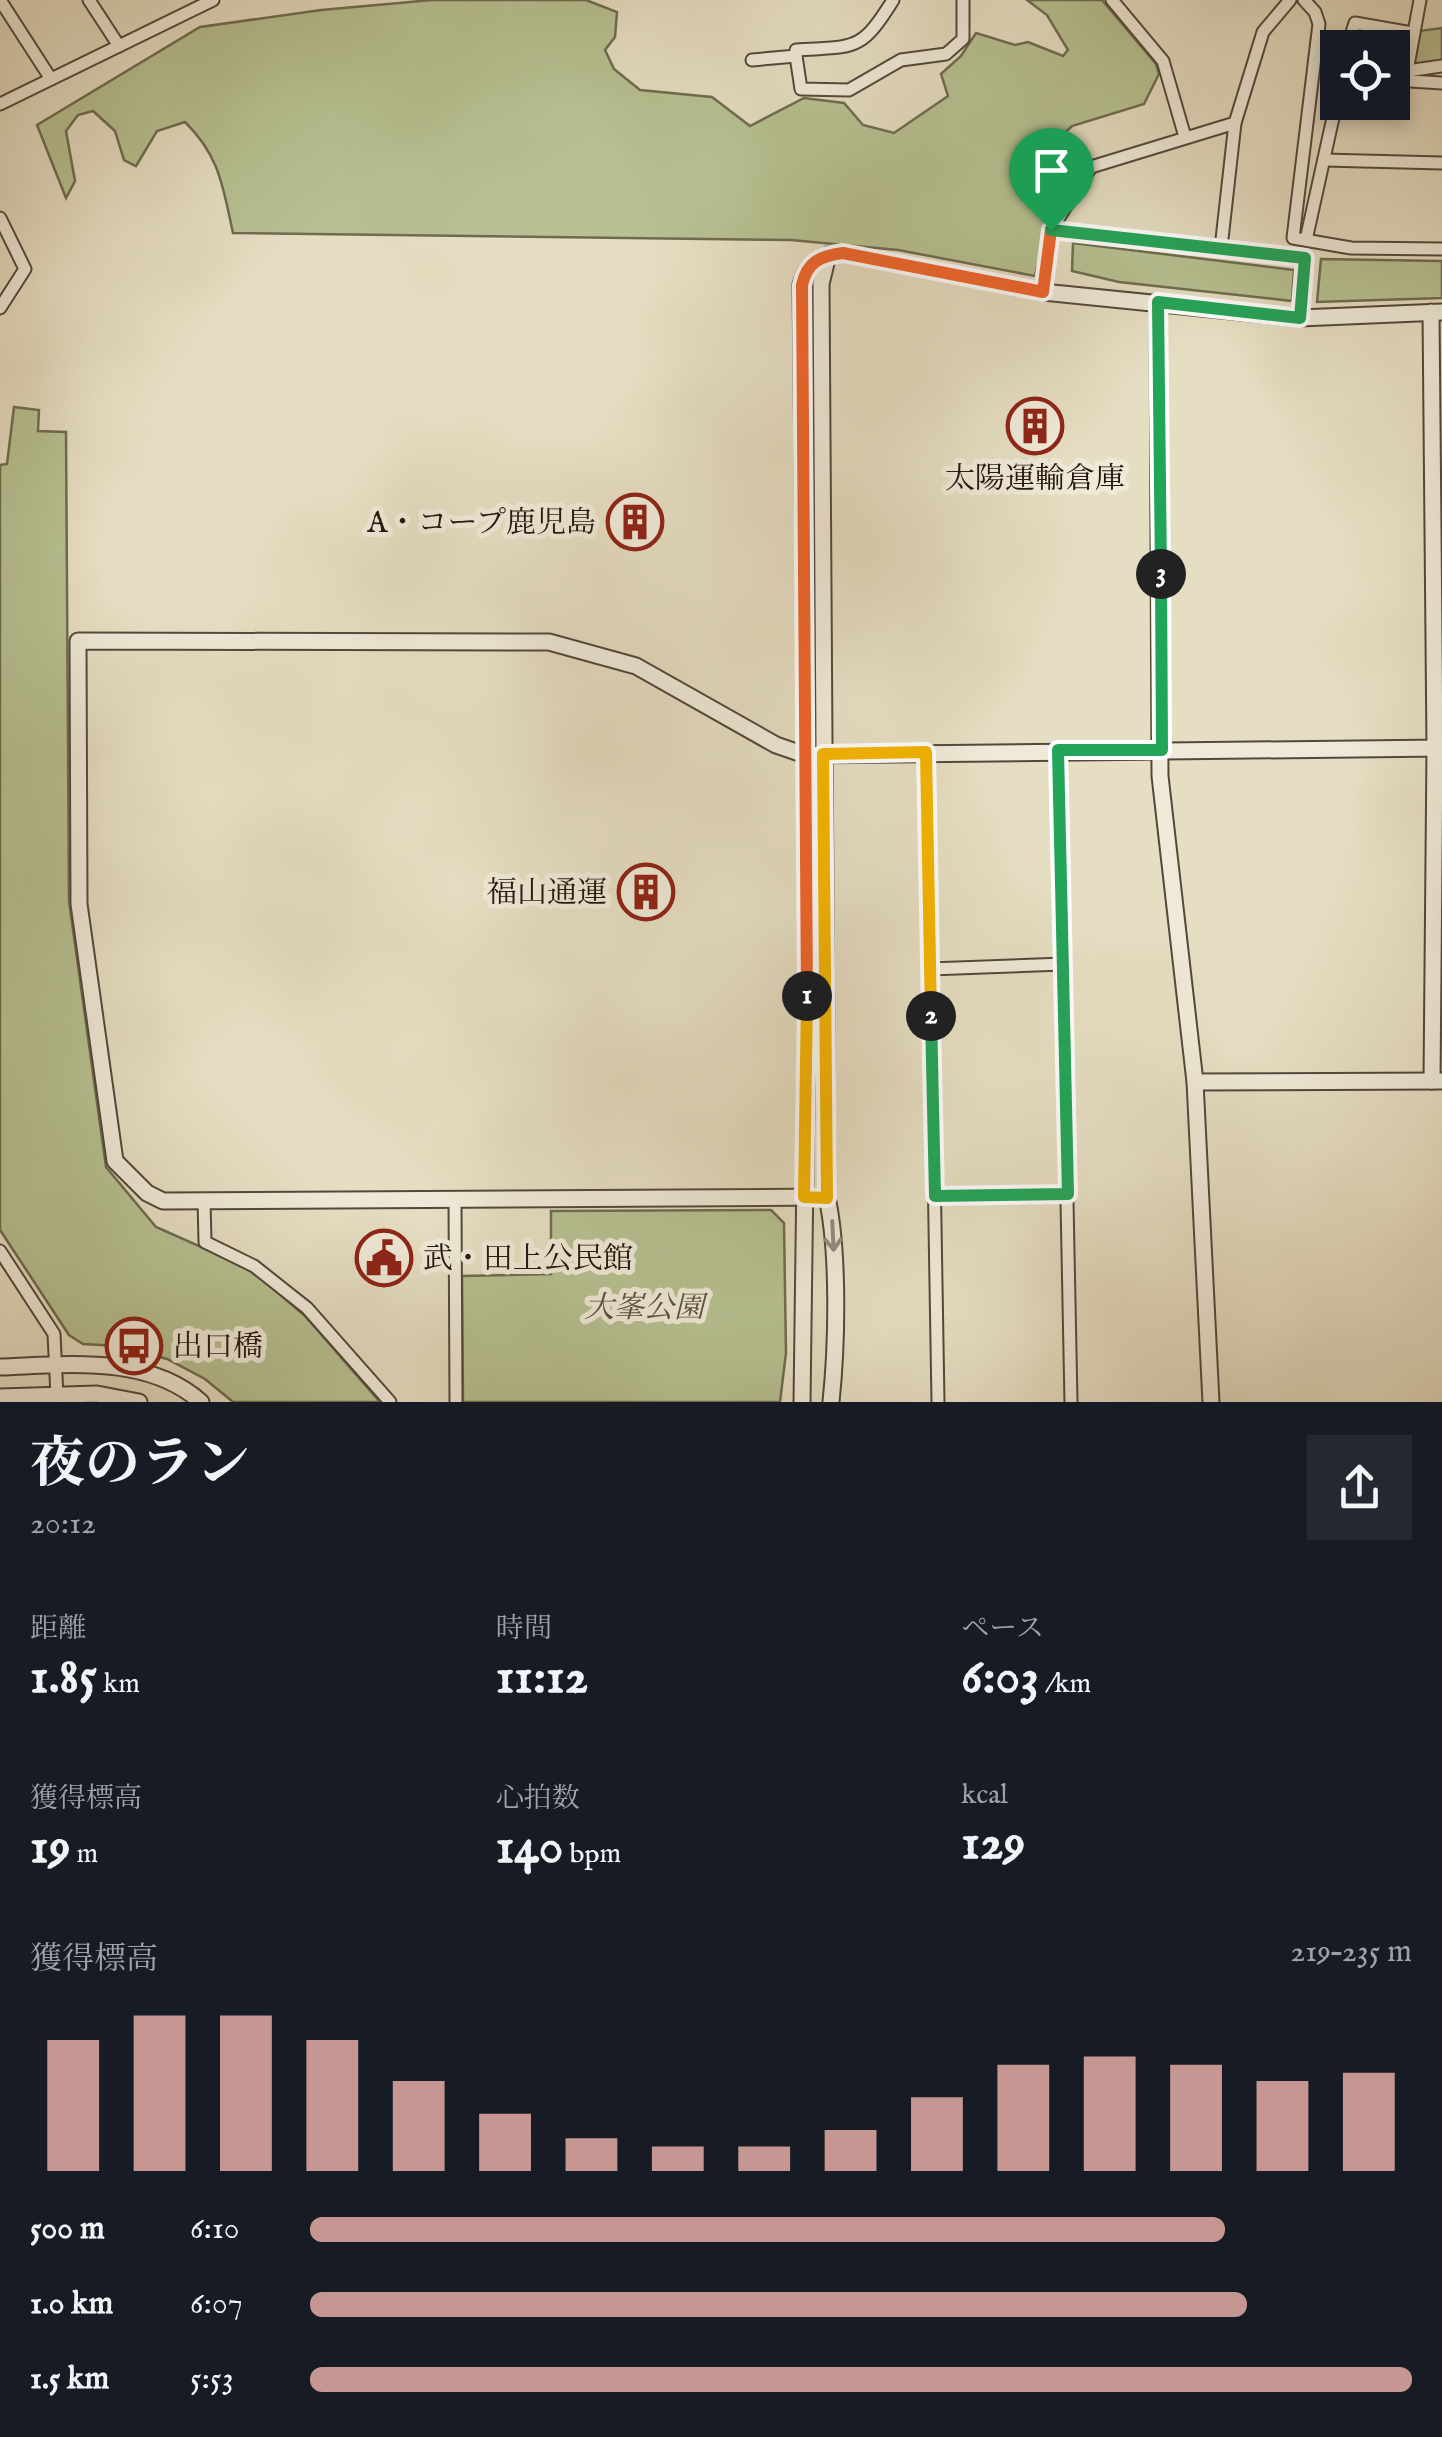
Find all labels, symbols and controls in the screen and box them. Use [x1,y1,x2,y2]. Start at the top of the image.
map controls [1320,30,1410,120]
button: locate [1320,30,1410,120]
pin [1009,128,1094,231]
icon: arrive [1024,143,1079,198]
building icon: 太陽運輸倉庫 [1005,396,1065,456]
place label: 太陽運輸倉庫 [945,461,1125,499]
building icon: A・コープ鹿児島 [605,492,665,552]
place label: A・コープ鹿児島 [366,505,596,543]
pin: 3 [1136,549,1186,599]
text: 3 [1156,556,1166,591]
building icon: 福山通運 [616,862,676,922]
place label: 福山通運 [487,875,607,913]
pin: 1 [782,971,832,1021]
text: 1 [802,978,812,1013]
pin: 2 [906,991,956,1041]
text: 2 [924,998,938,1033]
one-way arrow [824,1219,843,1251]
public building icon: 武・田上公民館 [354,1228,414,1288]
place label: 武・田上公民館 [423,1241,633,1279]
park label: 大峯公園 [584,1290,709,1328]
bus stop icon: 出口橋 [104,1316,164,1376]
place label: 出口橋 [173,1329,263,1367]
text: 夜のラン [30,1431,250,1501]
button: share [1307,1435,1412,1540]
text: 20:12 [30,1504,96,1545]
text: 距離 [30,1612,86,1647]
text: 時間 [496,1612,552,1647]
text: ペース [961,1612,1044,1647]
text: 1.85 [30,1647,97,1710]
text: 11:12 [496,1647,588,1710]
text: 6:03 [961,1647,1039,1710]
text: km [97,1667,140,1702]
text: /km [1039,1667,1091,1702]
text: kcal [961,1778,1008,1813]
text: 獲得標高 [30,1782,142,1817]
text: 心拍数 [496,1782,580,1817]
text: 129 [961,1813,1025,1876]
text: 19 [30,1817,70,1880]
text: 140 [496,1817,563,1880]
text: m [70,1837,98,1872]
text: bpm [563,1837,621,1872]
text: 219–235 m [1290,1932,1412,1973]
text: 獲得標高 [30,1940,158,1981]
text: 500 m [30,2209,105,2250]
text: 6:10 [190,2209,239,2250]
text: 1.0 km [30,2284,113,2325]
text: 6:07 [190,2284,243,2325]
text: 1.5 km [30,2359,109,2400]
text: 5:53 [190,2359,234,2400]

